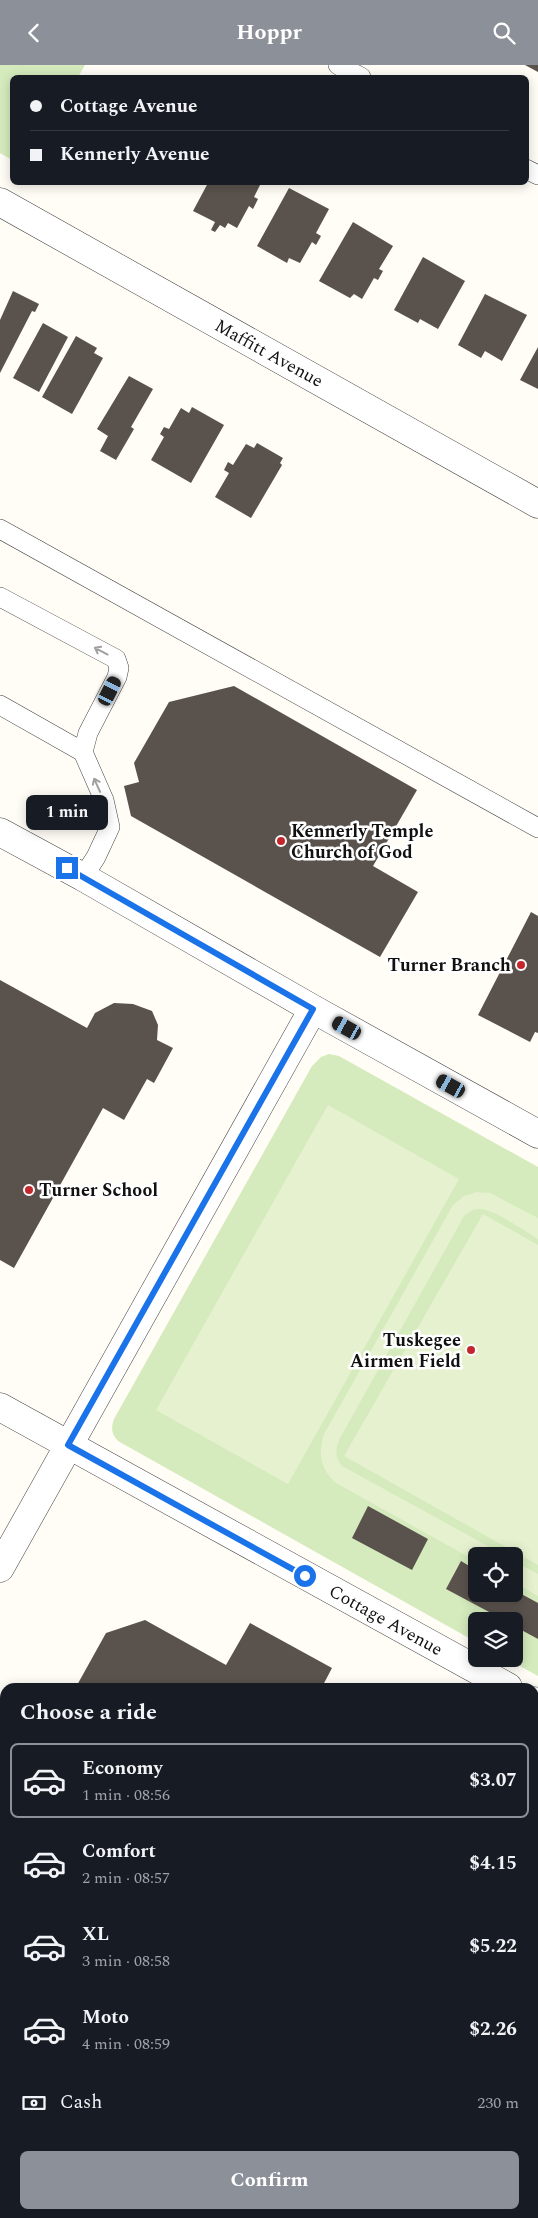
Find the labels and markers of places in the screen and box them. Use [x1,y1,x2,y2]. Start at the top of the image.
place label: Kennerly Temple Church of God [291,818,433,866]
marker: Kennerly Temple Church of God [275,835,287,847]
place label: Turner Branch [387,952,511,979]
marker: Turner Branch [515,959,527,971]
place label: Turner School [39,1177,158,1204]
marker: Turner School [23,1184,35,1196]
place label: Tuskegee Airmen Field [350,1327,461,1375]
marker: Tuskegee Airmen Field [465,1344,477,1356]

